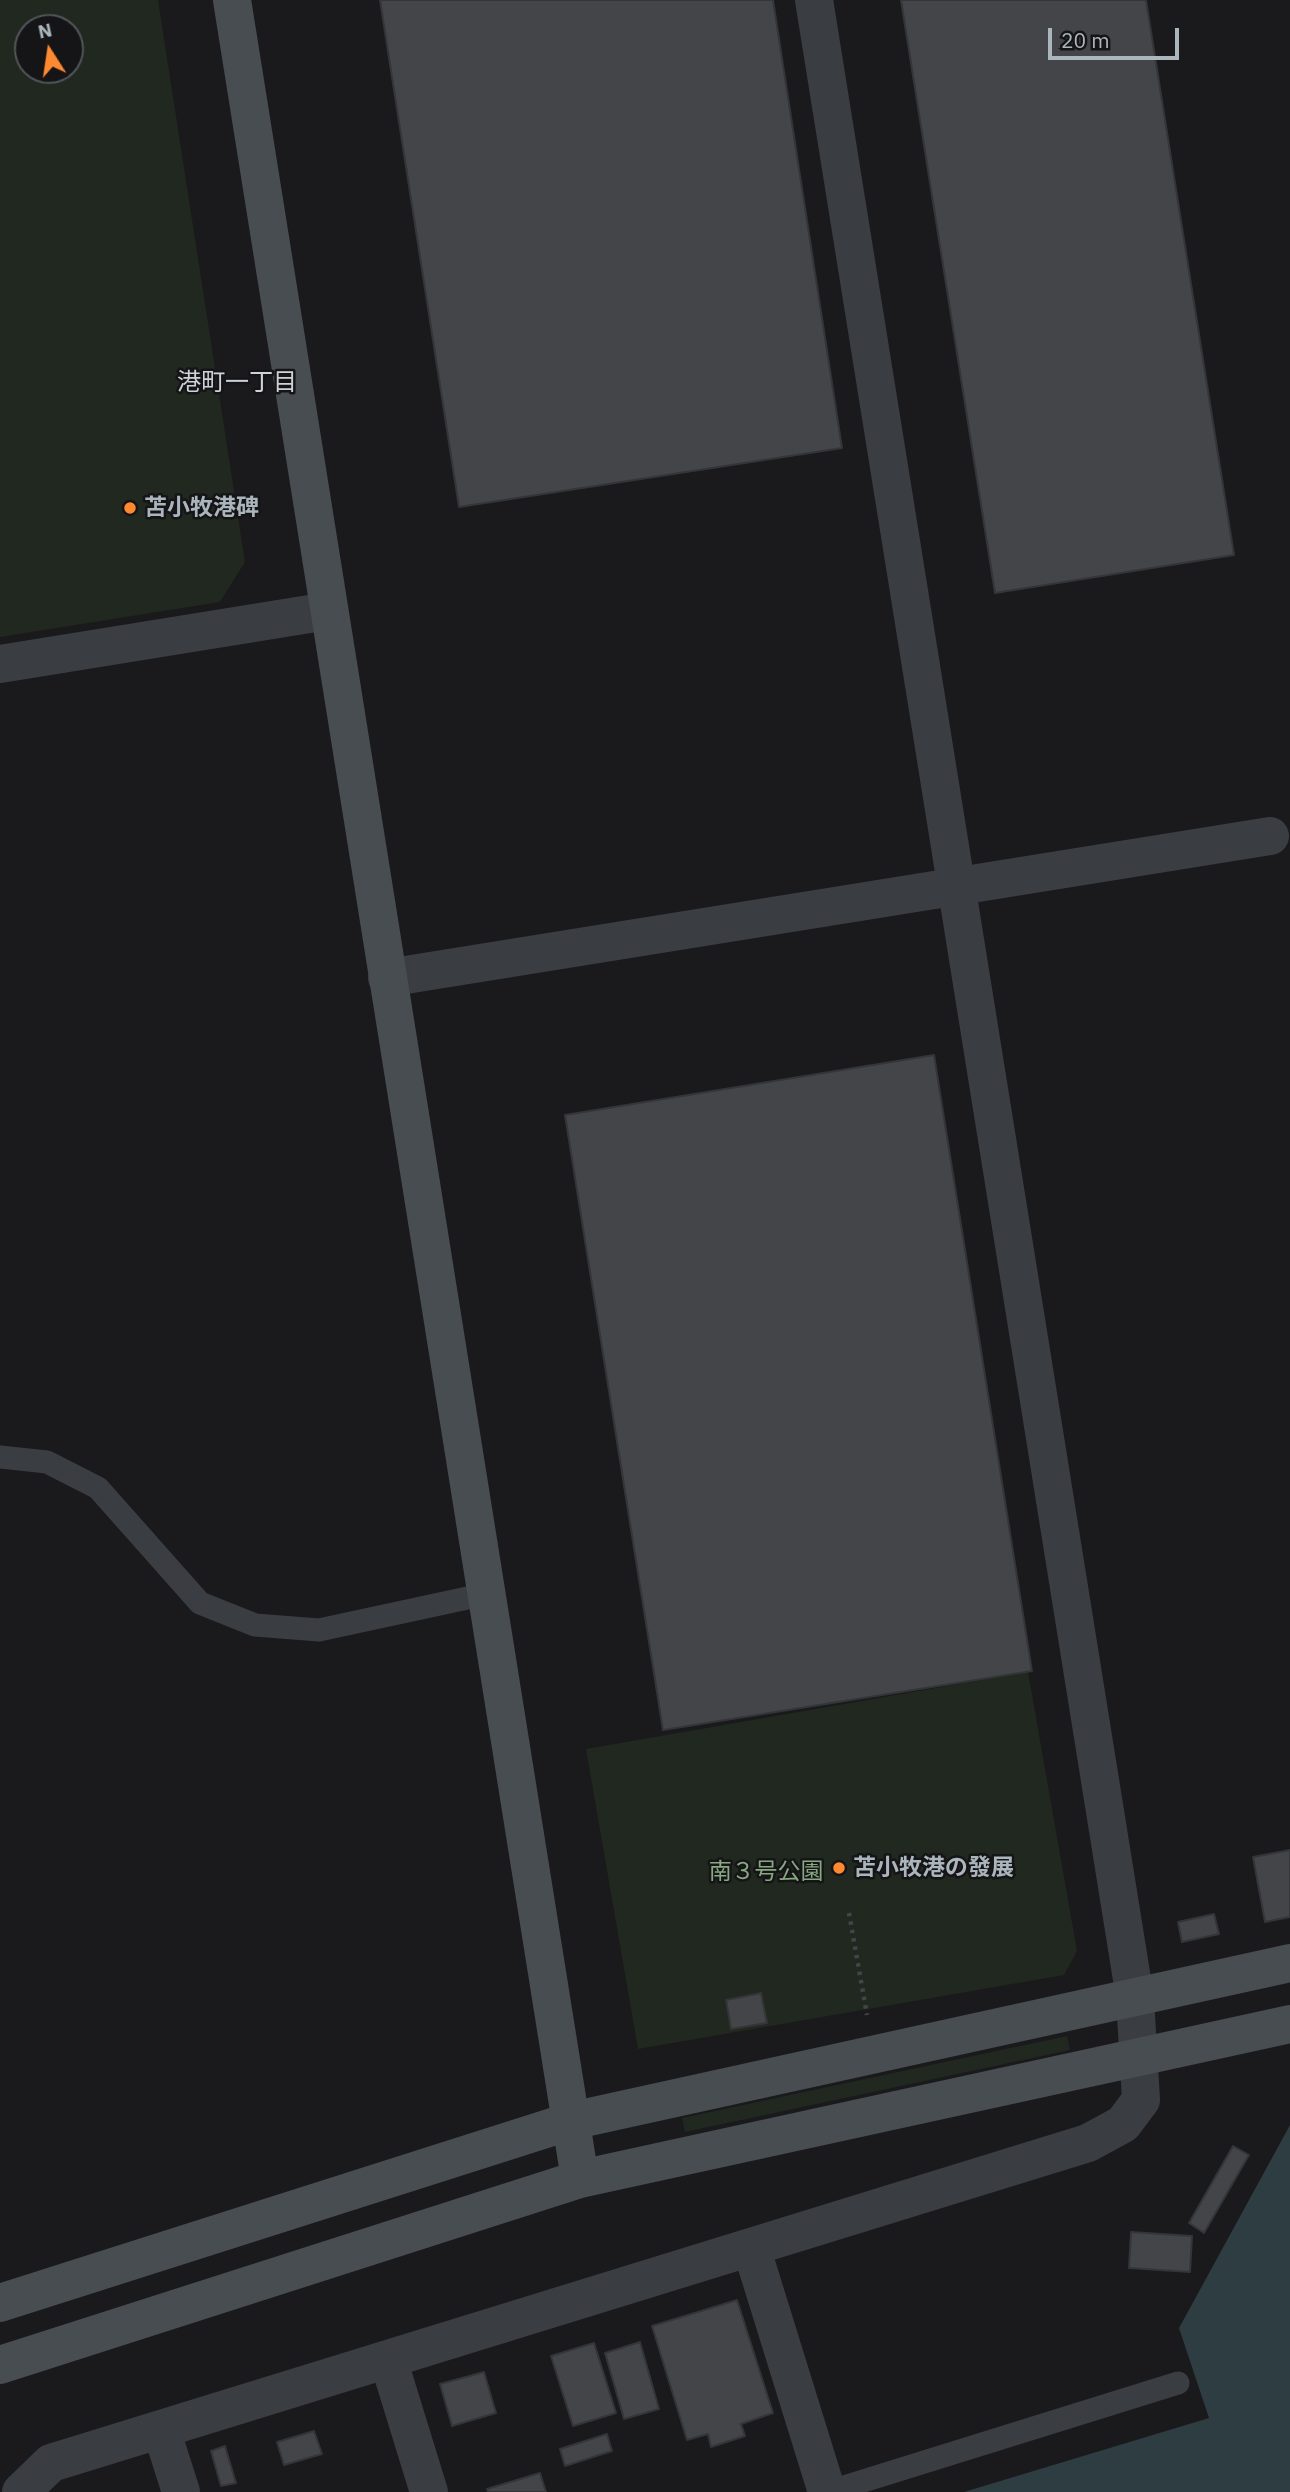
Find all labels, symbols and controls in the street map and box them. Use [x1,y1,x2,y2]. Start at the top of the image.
north arrow [14,14,84,84]
scale bar [1052,14,1183,58]
text: N [36,17,54,44]
text: 20 m [1061,26,1110,54]
district label: 港町一丁目 [177,369,297,397]
place label: 苫小牧港碑 [144,494,259,522]
marker: 苫小牧港碑 [122,500,138,516]
place label: 苫小牧港の發展 [853,1854,1014,1882]
park label: 南３号公園 [709,1858,823,1886]
marker: 苫小牧港の發展 [831,1860,847,1876]

